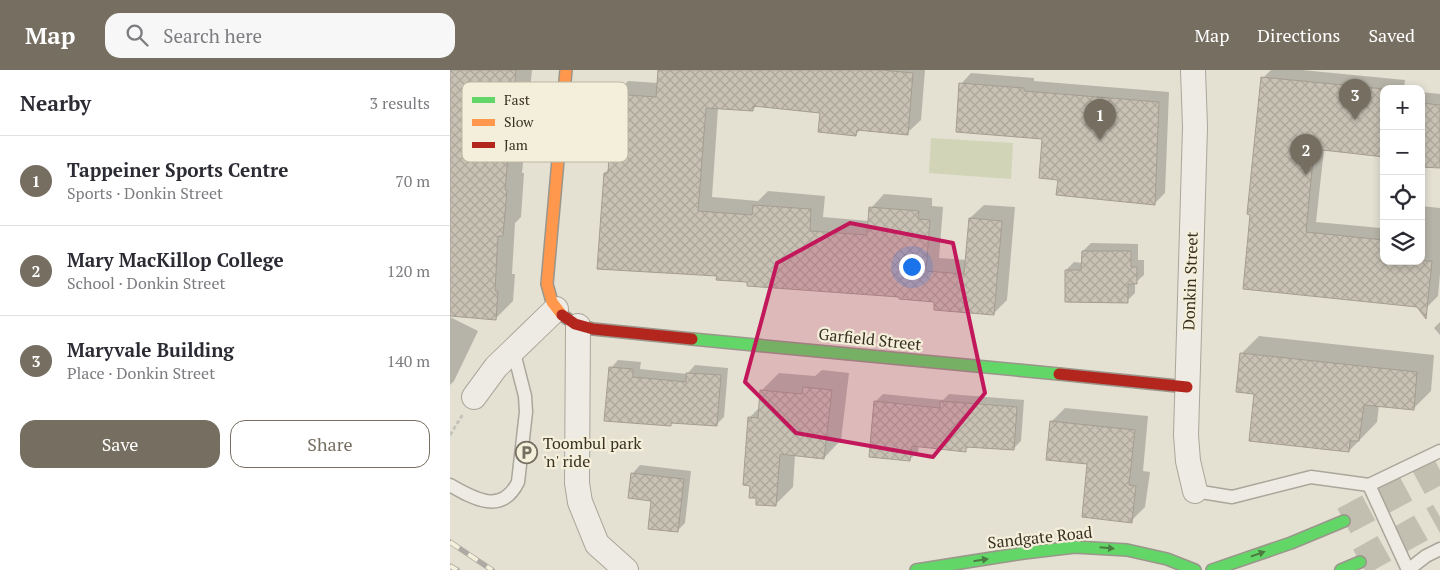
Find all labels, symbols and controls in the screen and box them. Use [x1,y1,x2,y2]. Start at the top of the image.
search box [105,13,455,58]
text: Map [25,19,75,51]
icon: search [123,21,151,49]
text: Search here [163,23,262,48]
text: Map [1194,23,1229,47]
text: Directions [1257,23,1340,47]
text: Saved [1368,23,1415,47]
pin: 3 [1339,79,1371,120]
legend [462,82,628,162]
map controls [1380,85,1425,265]
button: + [1380,85,1425,130]
text: Nearby [20,89,91,117]
text: Fast [504,90,531,109]
text: 3 results [370,92,430,114]
pin: 1 [1084,99,1116,140]
text: Slow [504,112,534,131]
button: − [1380,130,1425,175]
pin: 2 [1290,134,1322,175]
text: Jam [504,135,528,154]
text: Tappeiner Sports Centre [67,157,288,182]
text: 1 [31,170,41,192]
text: 70 m [395,170,430,192]
button: locate [1380,175,1425,220]
text: Sports · Donkin Street [67,182,223,204]
button: layers [1380,220,1425,265]
street label: Donkin Street [1177,231,1203,331]
text: Mary MacKillop College [67,247,284,272]
your location [899,254,925,280]
text: 2 [31,260,41,282]
text: 120 m [387,260,430,282]
text: School · Donkin Street [67,272,225,294]
street label: Garfield Street [818,323,923,355]
text: Maryvale Building [67,337,234,362]
text: 3 [31,350,41,372]
text: 140 m [387,350,430,372]
text: Place · Donkin Street [67,362,215,384]
button: Save [20,420,220,468]
button: Share [230,420,430,468]
place label: Toombul park 'n' ride [543,432,642,472]
parking icon: Toombul park 'n' ride [515,440,539,464]
street label: Sandgate Road [987,521,1094,553]
one-way arrow [1100,544,1116,552]
one-way arrow [1251,550,1266,557]
one-way arrow [974,555,990,563]

